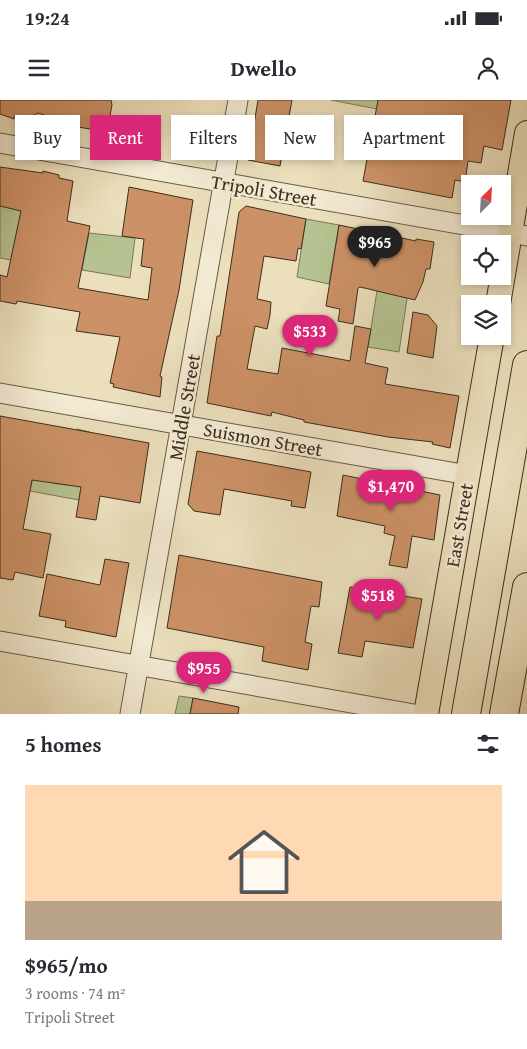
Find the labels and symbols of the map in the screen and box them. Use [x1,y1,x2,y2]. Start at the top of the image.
street label: Tripoli Street [209,167,319,213]
north arrow [461,175,511,225]
pin: $965 [345,226,405,268]
pin: $533 [280,314,340,357]
street label: Middle Street [161,351,207,462]
street label: Suismon Street [201,415,325,463]
pin: $1,470 [350,470,432,512]
street label: East Street [438,480,480,569]
pin: $518 [348,578,408,621]
pin: $955 [174,652,234,694]

